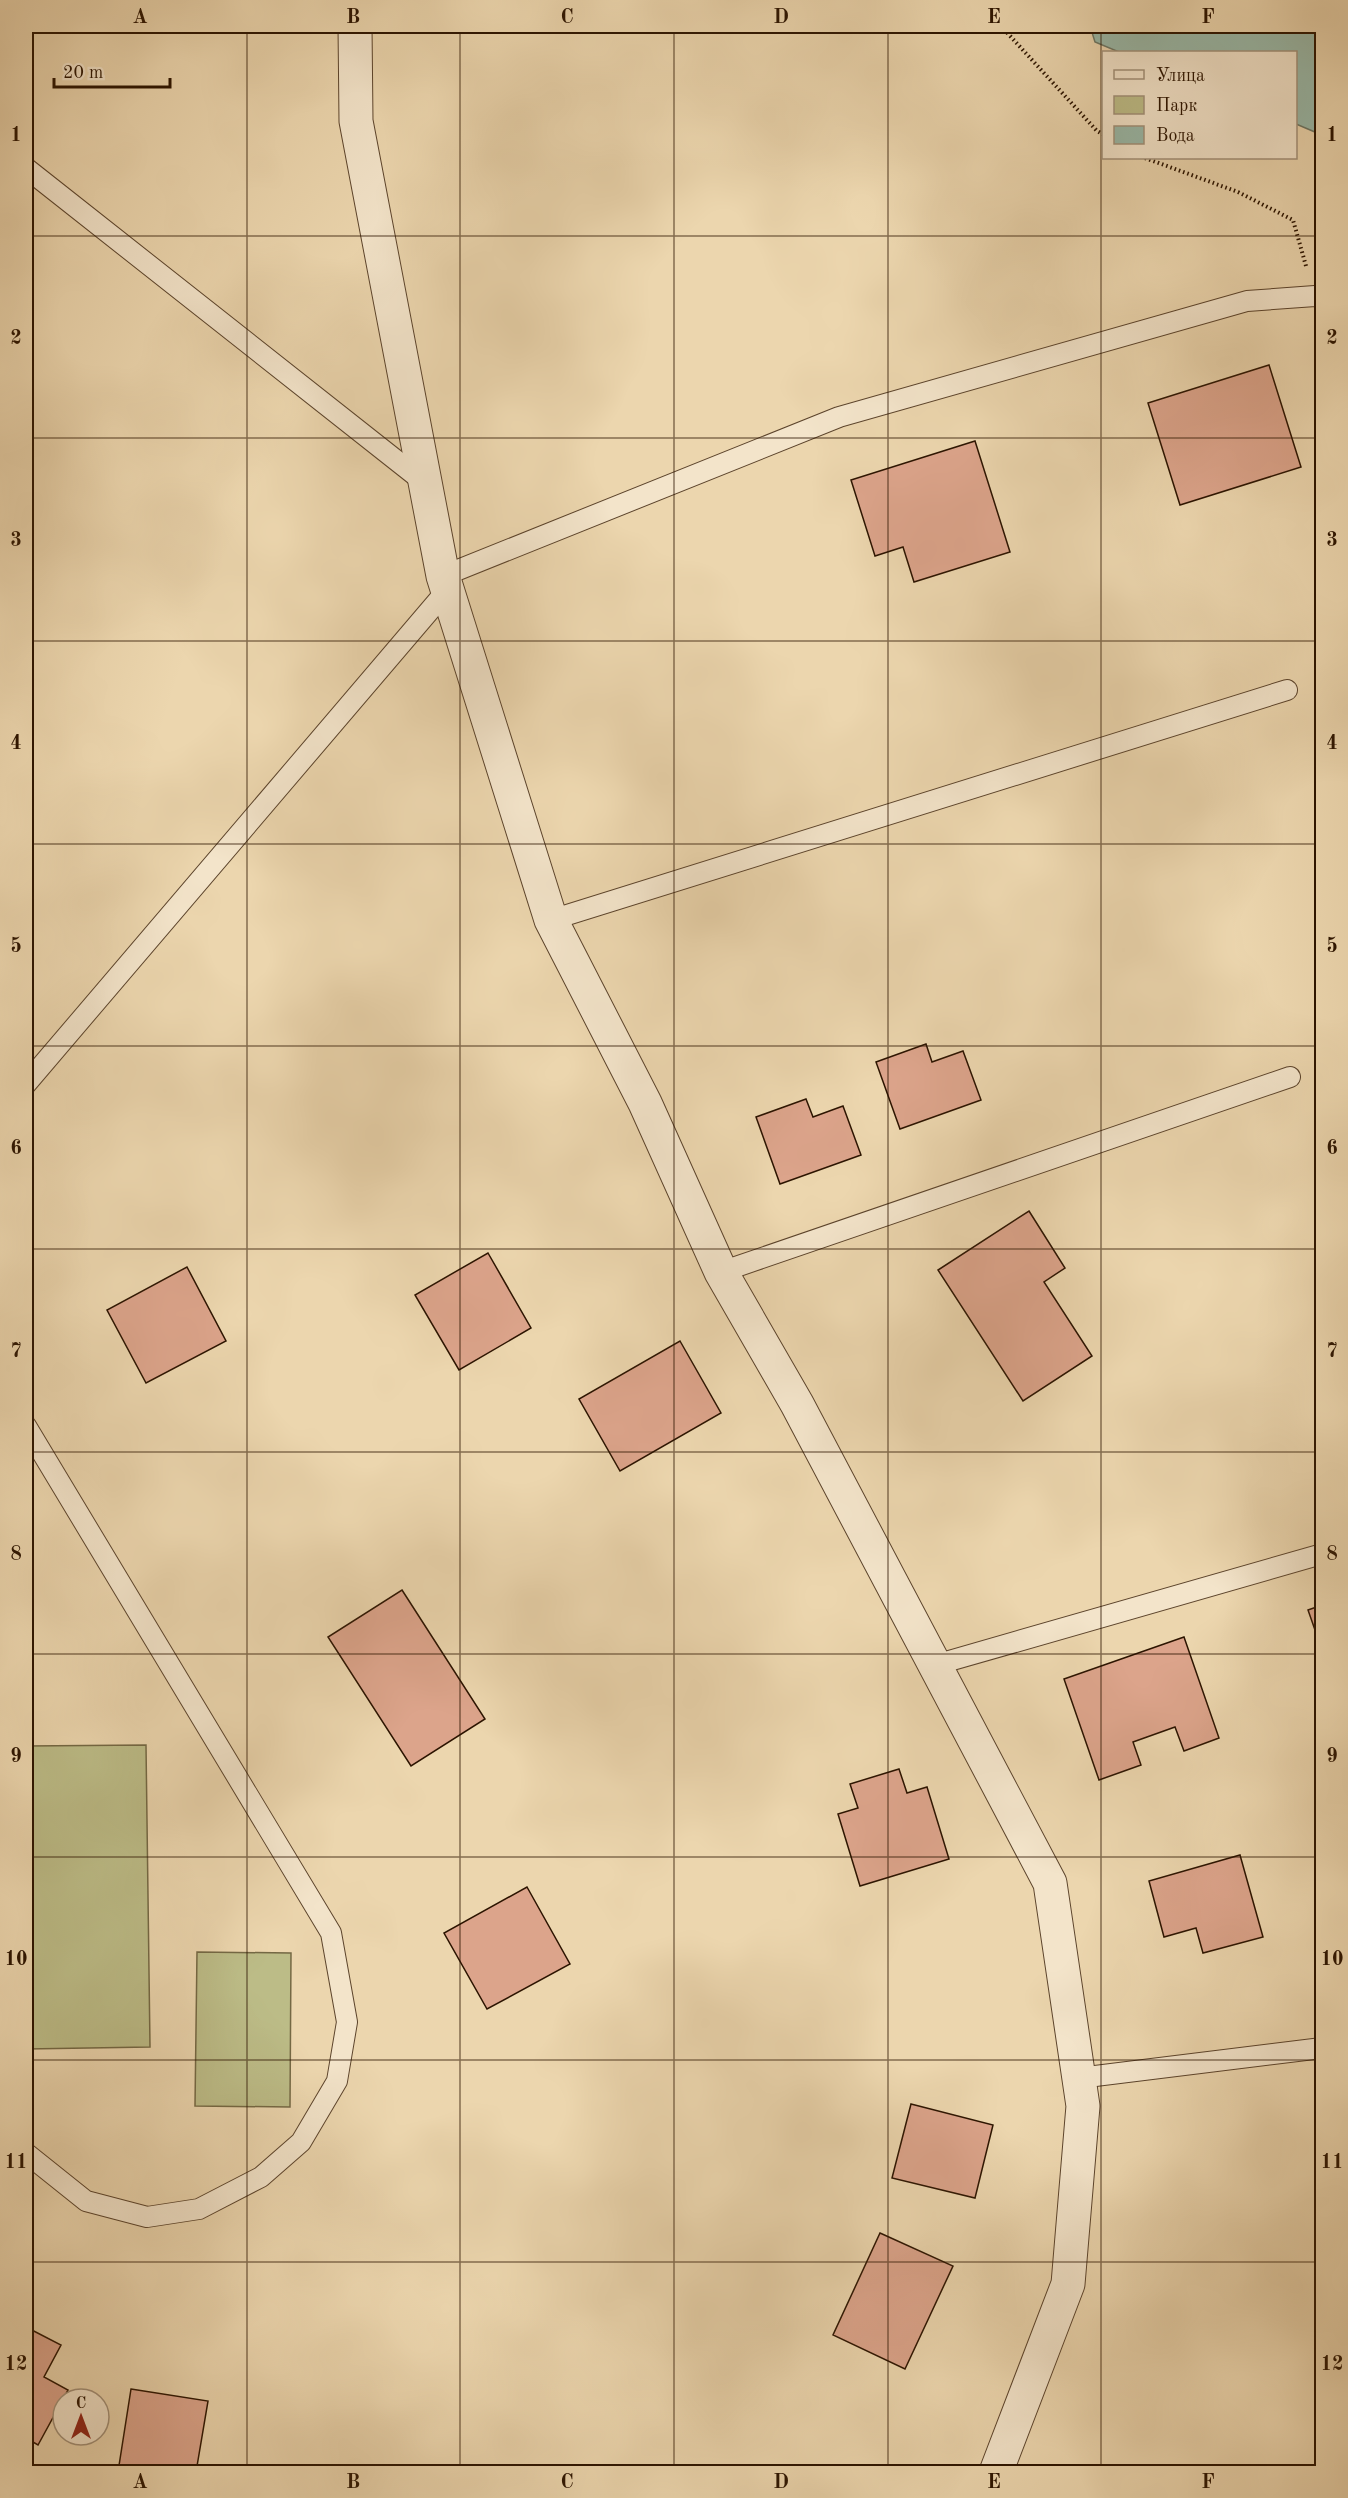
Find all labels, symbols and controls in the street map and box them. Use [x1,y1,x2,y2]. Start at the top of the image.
text: A [132,8,148,28]
text: B [346,8,360,28]
text: C [560,8,574,28]
text: D [773,8,789,28]
text: E [987,8,1001,28]
text: F [1201,8,1215,28]
scale bar [54,51,170,89]
legend [1102,51,1297,159]
text: 20 m [63,64,103,82]
text: Улица [1156,67,1205,85]
text: Парк [1156,97,1197,115]
text: 1 [10,126,22,146]
text: 1 [1326,126,1338,146]
text: Вода [1156,127,1195,145]
text: 2 [10,329,22,349]
text: 2 [1326,329,1338,349]
text: 3 [10,531,22,551]
text: 3 [1326,531,1338,551]
text: 4 [10,734,22,754]
text: 4 [1326,734,1338,754]
text: 5 [10,936,22,957]
text: 5 [1326,936,1338,957]
text: 6 [10,1139,22,1159]
text: 6 [1326,1139,1338,1159]
text: 7 [10,1342,22,1362]
text: 7 [1326,1342,1338,1362]
text: 8 [10,1545,22,1565]
text: 8 [1326,1545,1338,1565]
text: 9 [10,1747,22,1767]
text: 9 [1326,1747,1338,1767]
text: 10 [4,1950,28,1970]
text: 10 [1320,1950,1344,1970]
text: 11 [4,2153,28,2173]
text: 11 [1320,2153,1344,2173]
text: 12 [4,2355,28,2375]
text: 12 [1320,2355,1344,2375]
north arrow [51,2387,111,2447]
text: С [76,2396,86,2412]
text: A [132,2473,148,2493]
text: B [346,2473,360,2493]
text: C [560,2473,574,2493]
text: D [773,2473,789,2493]
text: E [987,2473,1001,2493]
text: F [1201,2473,1215,2493]

